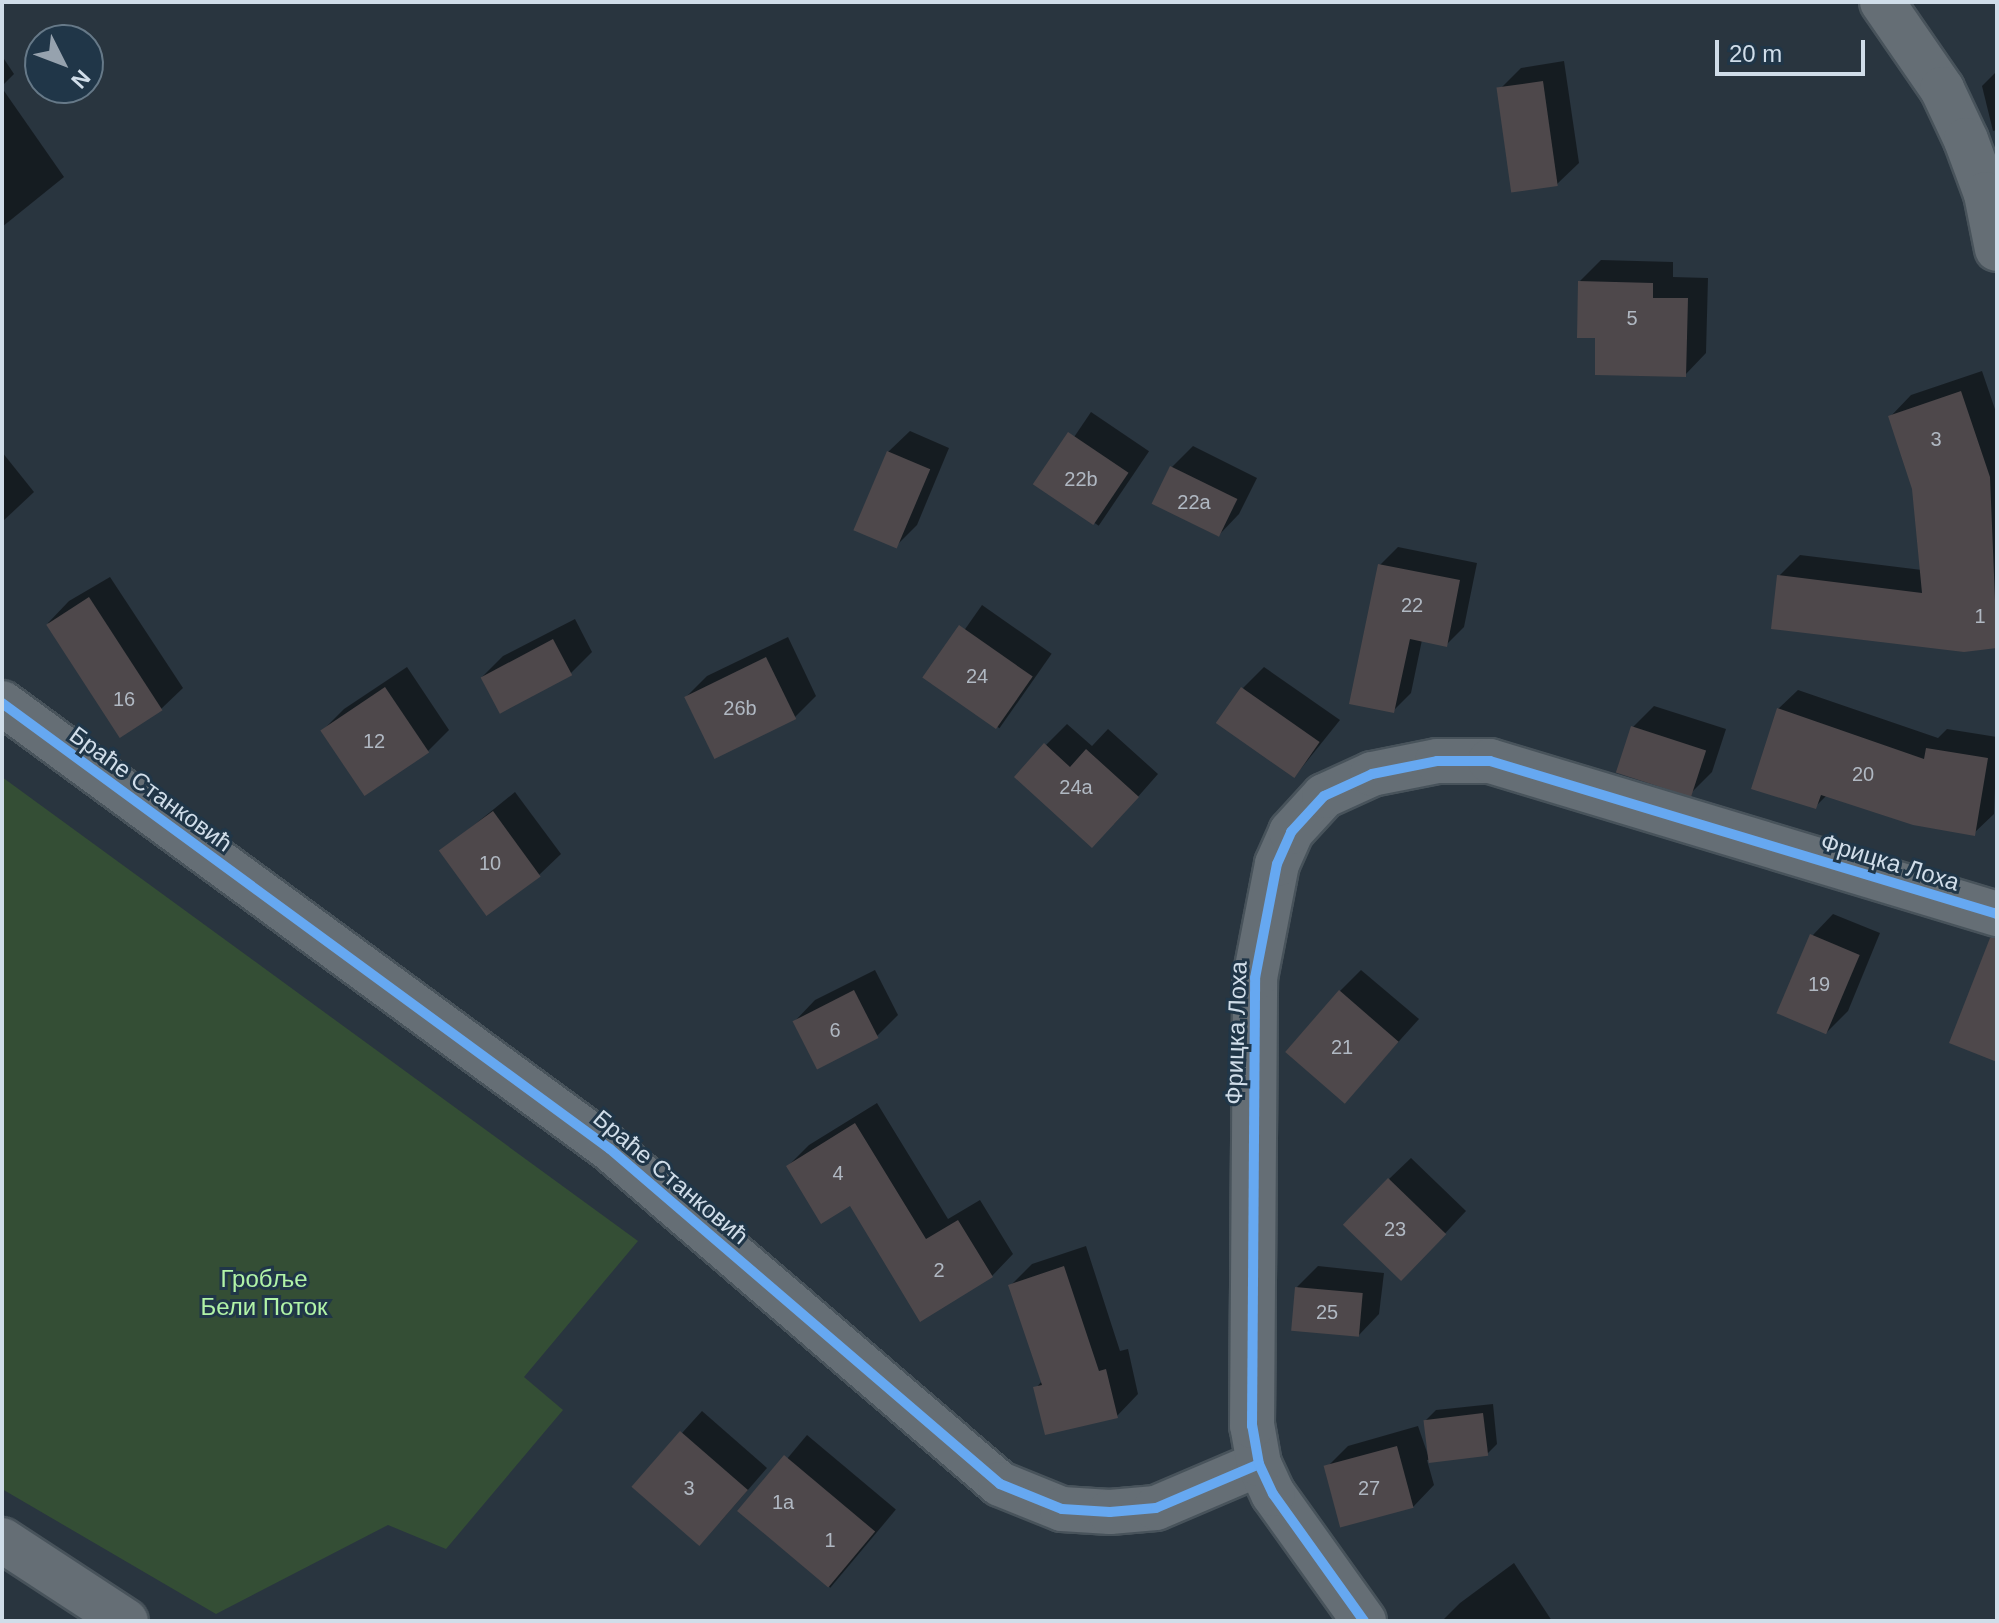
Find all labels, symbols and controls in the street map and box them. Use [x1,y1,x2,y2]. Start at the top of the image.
north arrow [24,24,104,104]
scale bar [1719,24,1869,74]
text: 20 m [1729,40,1782,67]
text: N [66,65,95,93]
house number: 5 [1626,306,1638,330]
house number: 3 [1930,427,1942,451]
house number: 22b [1064,467,1098,491]
house number: 22a [1177,490,1211,514]
house number: 22 [1401,593,1423,617]
house number: 1 [1974,604,1986,628]
house number: 24 [966,664,988,688]
house number: 16 [113,687,135,711]
house number: 26b [723,696,757,720]
street label: Браће Станковић [64,720,238,858]
house number: 12 [363,729,385,753]
house number: 20 [1852,762,1874,786]
house number: 24a [1059,775,1093,799]
street label: Фрицка Лоха [1817,827,1963,897]
house number: 10 [479,851,501,875]
street label: Фрицка Лоха [1219,961,1253,1105]
house number: 19 [1808,972,1830,996]
house number: 6 [829,1018,841,1042]
house number: 21 [1331,1035,1353,1059]
street label: Браће Станковић [587,1104,755,1250]
house number: 4 [832,1161,844,1185]
house number: 23 [1384,1217,1406,1241]
house number: 2 [933,1258,945,1282]
park label: Гробље Бели Поток [200,1265,328,1321]
house number: 25 [1316,1300,1338,1324]
house number: 3 [683,1476,695,1500]
house number: 27 [1358,1476,1380,1500]
house number: 1a [772,1490,794,1514]
house number: 1 [824,1528,836,1552]

